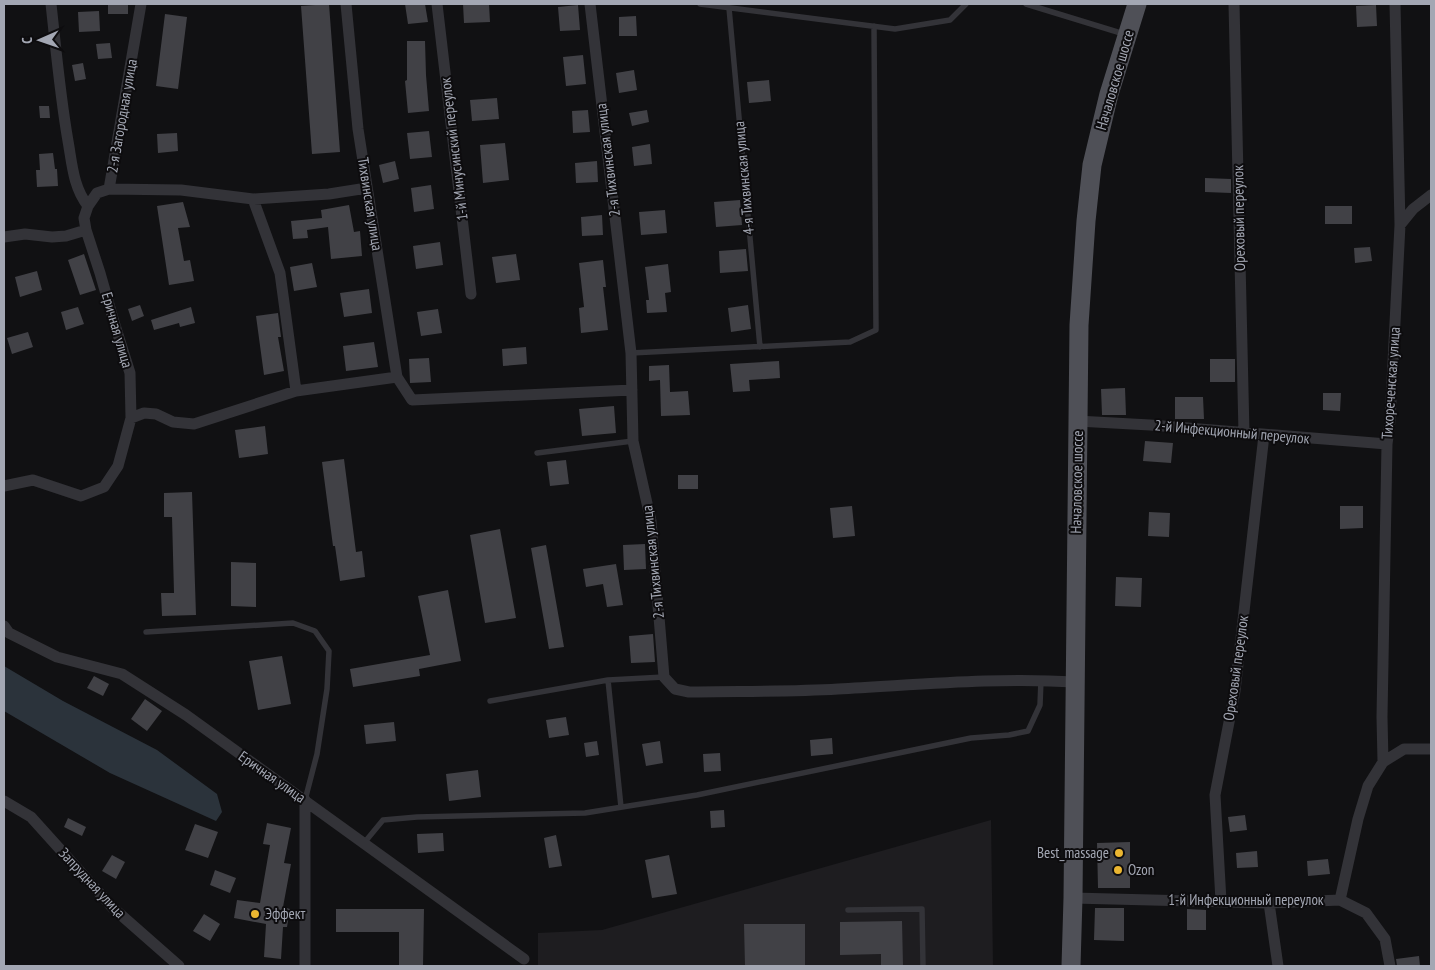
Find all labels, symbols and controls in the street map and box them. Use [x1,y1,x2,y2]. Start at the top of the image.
north arrow [15,15,65,65]
street label: Началовское шоссе [1091,28,1138,132]
text: С [18,36,36,44]
street label: 2-я Загородная улица [102,58,141,174]
street label: 1-й Минусинский переулок [435,76,472,222]
street label: 2-я Тихвинская улица [591,102,624,218]
street label: 4-я Тихвинская улица [729,121,758,236]
street label: Тихвинская улица [354,156,387,252]
street label: Ореховый переулок [1228,165,1249,271]
street label: Еричная улица [98,290,137,370]
street label: Тихореченская улица [1377,326,1404,440]
street label: 2-й Инфекционный переулок [1154,415,1310,448]
street label: Началовское шоссе [1066,430,1087,534]
street label: 2-я Тихвинская улица [637,504,668,620]
street label: Ореховый переулок [1219,614,1252,722]
street label: Еричная улица [235,747,310,807]
street label: Запрудная улица [55,843,130,922]
place label: Best_massage [1037,843,1109,862]
marker: Best_massage [1113,847,1125,859]
place label: Ozon [1128,860,1154,879]
marker: Ozon [1112,864,1124,876]
street label: 1-й Инфекционный переулок [1168,890,1324,909]
place label: Эффект [265,904,305,923]
marker: Эффект [249,908,261,920]

